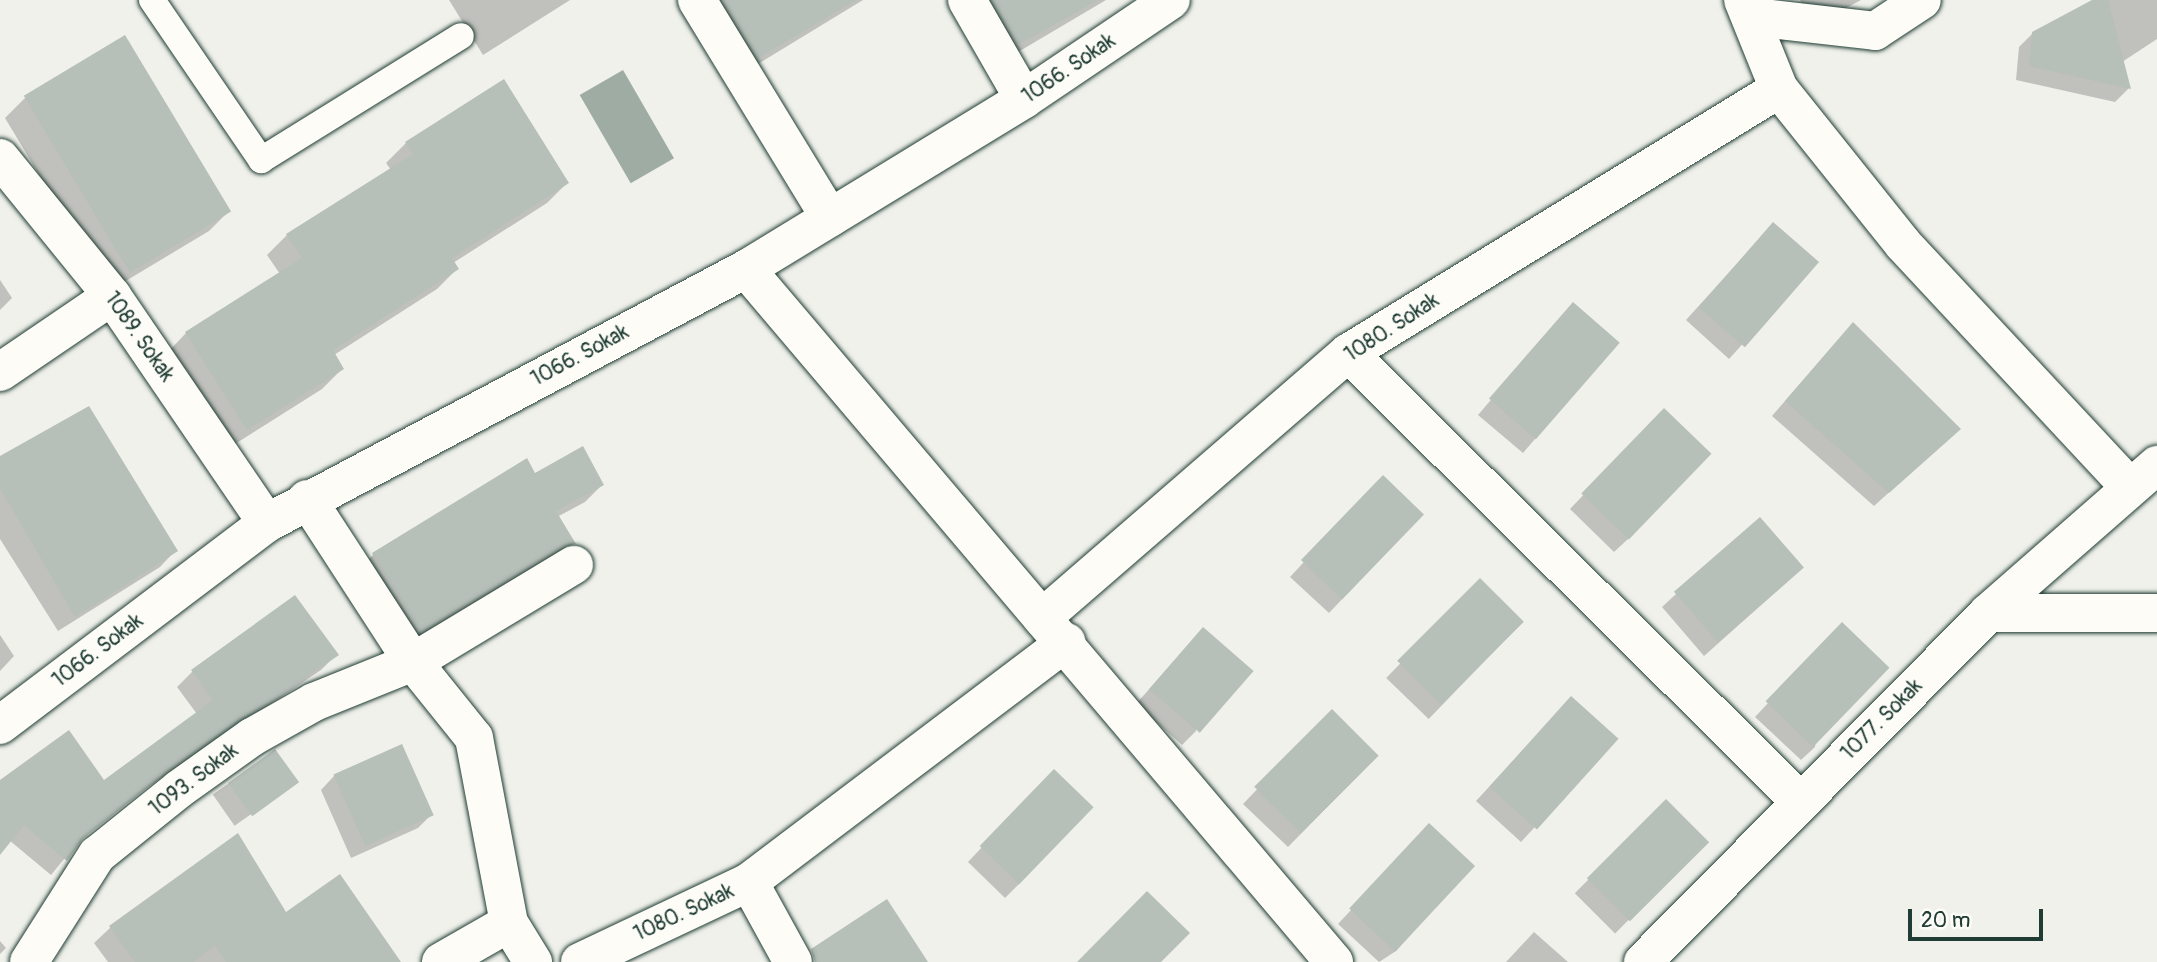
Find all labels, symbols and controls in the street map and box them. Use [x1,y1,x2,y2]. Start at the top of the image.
street label: 1066. Sokak [1018,29,1120,109]
street label: 1089. Sokak [99,287,179,387]
street label: 1080. Sokak [1340,288,1444,368]
street label: 1066. Sokak [527,320,633,392]
street label: 1066. Sokak [48,609,148,693]
street label: 1077. Sokak [1836,674,1928,766]
street label: 1093. Sokak [144,738,244,822]
street label: 1080. Sokak [630,879,738,947]
scale bar [1912,895,2047,939]
text: 20 m [1921,907,1970,934]

